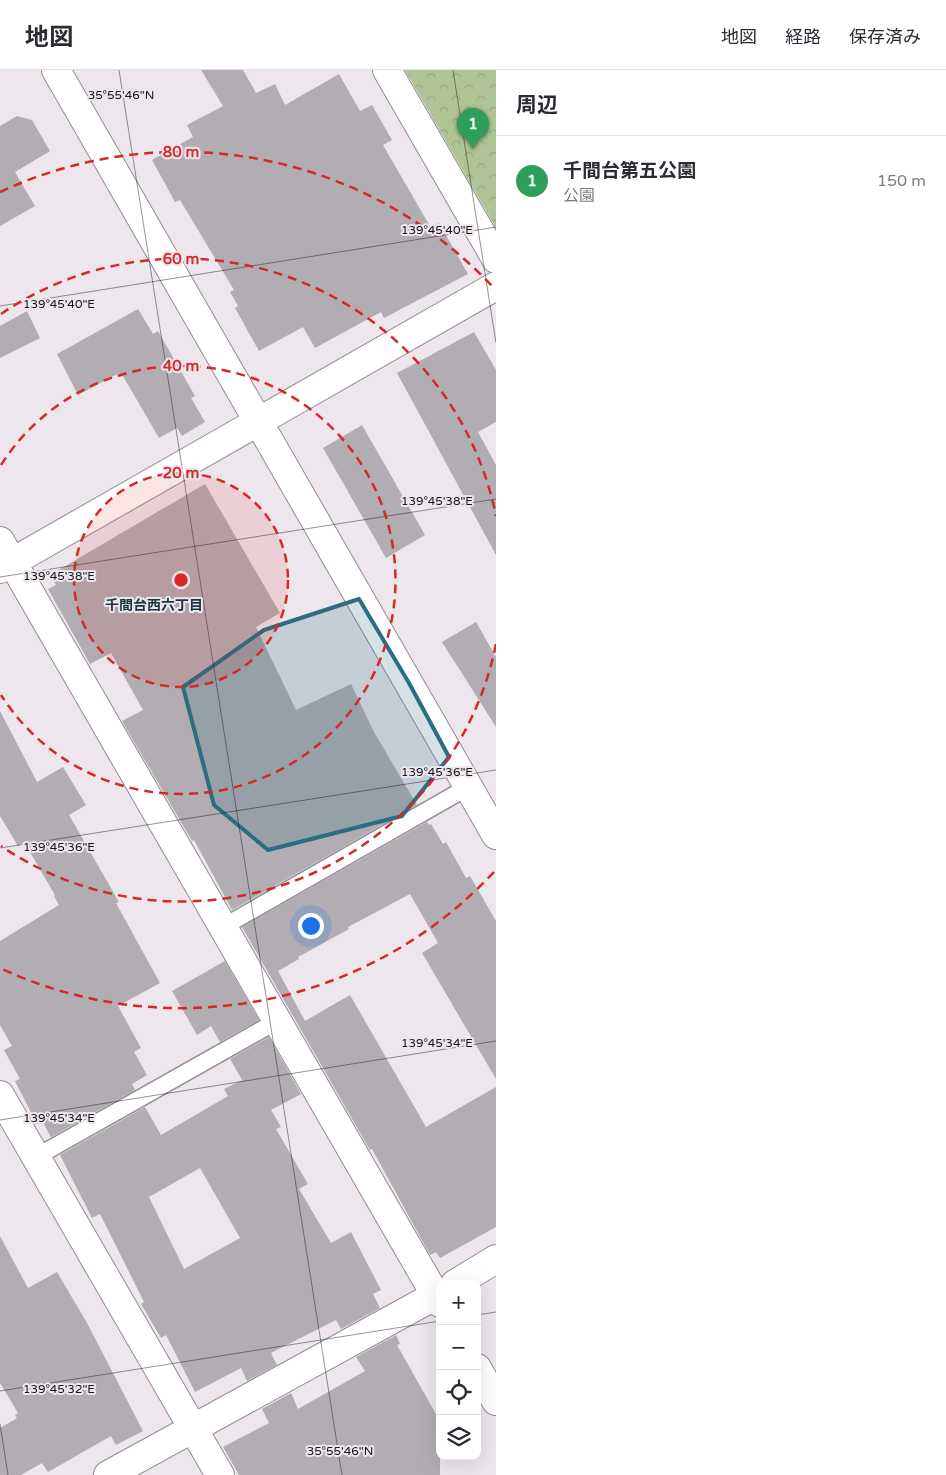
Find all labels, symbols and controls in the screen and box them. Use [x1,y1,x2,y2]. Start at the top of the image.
text: 地図 [25,23,73,52]
text: 地図 [721,26,757,48]
text: 経路 [785,26,821,48]
text: 保存済み [849,26,921,48]
text: 35°55'46"N [88,88,154,102]
text: 周辺 [516,93,558,118]
pin: 1 [457,108,489,149]
text: 80 m [163,143,199,161]
text: 千間台第五公園 [563,160,696,182]
text: 1 [527,171,537,191]
text: 150 m [877,171,926,191]
text: 公園 [563,186,595,206]
text: 139°45'40"E [401,223,473,237]
text: 60 m [163,250,199,268]
text: 139°45'40"E [23,297,95,311]
text: 40 m [163,357,199,375]
text: 20 m [163,464,199,482]
text: 139°45'38"E [401,494,473,508]
text: 139°45'38"E [23,569,95,583]
centre of rings [172,571,190,589]
district label: 千間台西六丁目 [105,597,203,614]
text: 139°45'36"E [401,765,473,779]
text: 139°45'36"E [23,840,95,854]
your location [298,913,324,939]
text: 139°45'34"E [401,1036,473,1050]
text: 139°45'34"E [23,1111,95,1125]
map controls [436,1280,481,1460]
button: + [436,1280,481,1325]
button: − [436,1325,481,1370]
button: locate [436,1370,481,1415]
text: 139°45'32"E [23,1382,95,1396]
button: layers [436,1415,481,1460]
text: 35°55'46"N [307,1444,373,1458]

